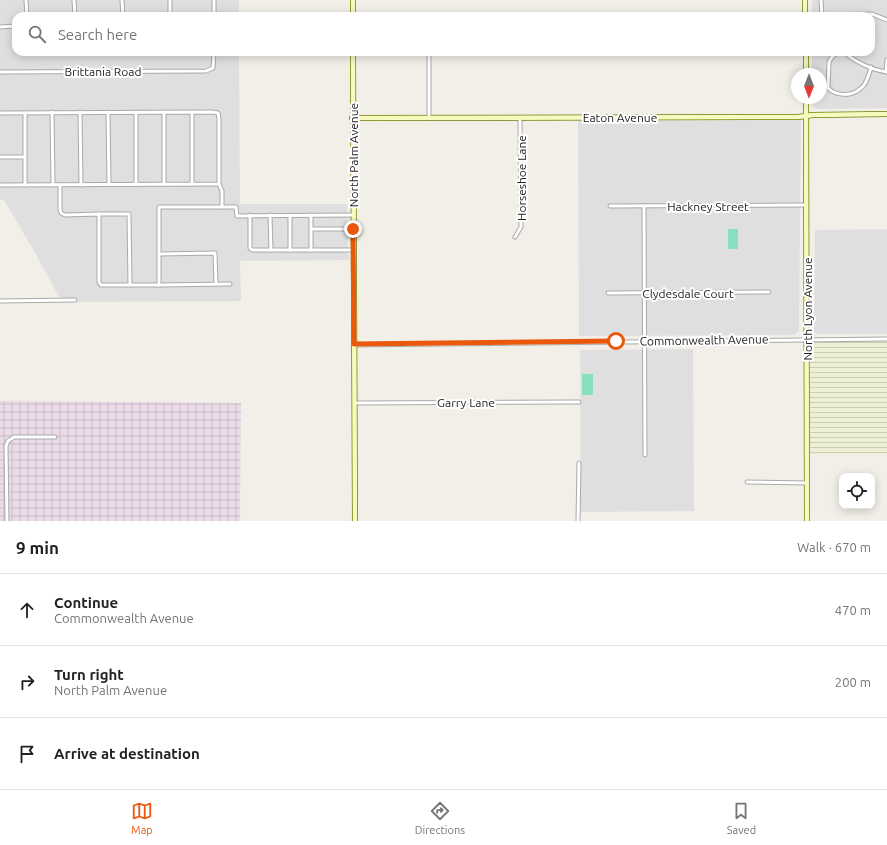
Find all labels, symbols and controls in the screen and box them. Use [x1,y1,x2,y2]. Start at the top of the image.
search box [12,12,875,56]
icon: search [26,23,48,45]
text: Search here [58,26,137,43]
street label: Brittania Road [64,65,142,78]
north arrow [791,68,827,104]
street label: North Palm Avenue [347,103,360,207]
street label: Eaton Avenue [583,111,657,124]
street label: Horseshoe Lane [515,135,528,221]
street label: Hackney Street [667,200,749,213]
route end [344,220,362,238]
street label: North Lyon Avenue [801,257,814,361]
street label: Clydesdale Court [642,287,734,300]
route start [607,332,625,350]
street label: Commonwealth Avenue [639,332,769,348]
street label: Garry Lane [437,396,495,409]
map controls [839,473,875,509]
button: locate [839,473,875,509]
text: 9 min [16,538,59,557]
text: Walk · 670 m [797,540,871,554]
text: Continue [54,594,118,611]
icon: ahead [16,599,38,621]
text: 470 m [835,603,871,617]
text: Commonwealth Avenue [54,611,194,625]
text: Turn right [54,666,124,683]
icon: right [16,671,38,693]
text: 200 m [835,675,871,689]
text: North Palm Avenue [54,683,167,697]
icon: arrive [16,743,38,765]
text: Arrive at destination [54,745,200,762]
tab: Map [131,800,153,836]
tab: Directions [415,800,465,836]
tab: Saved [727,800,756,836]

